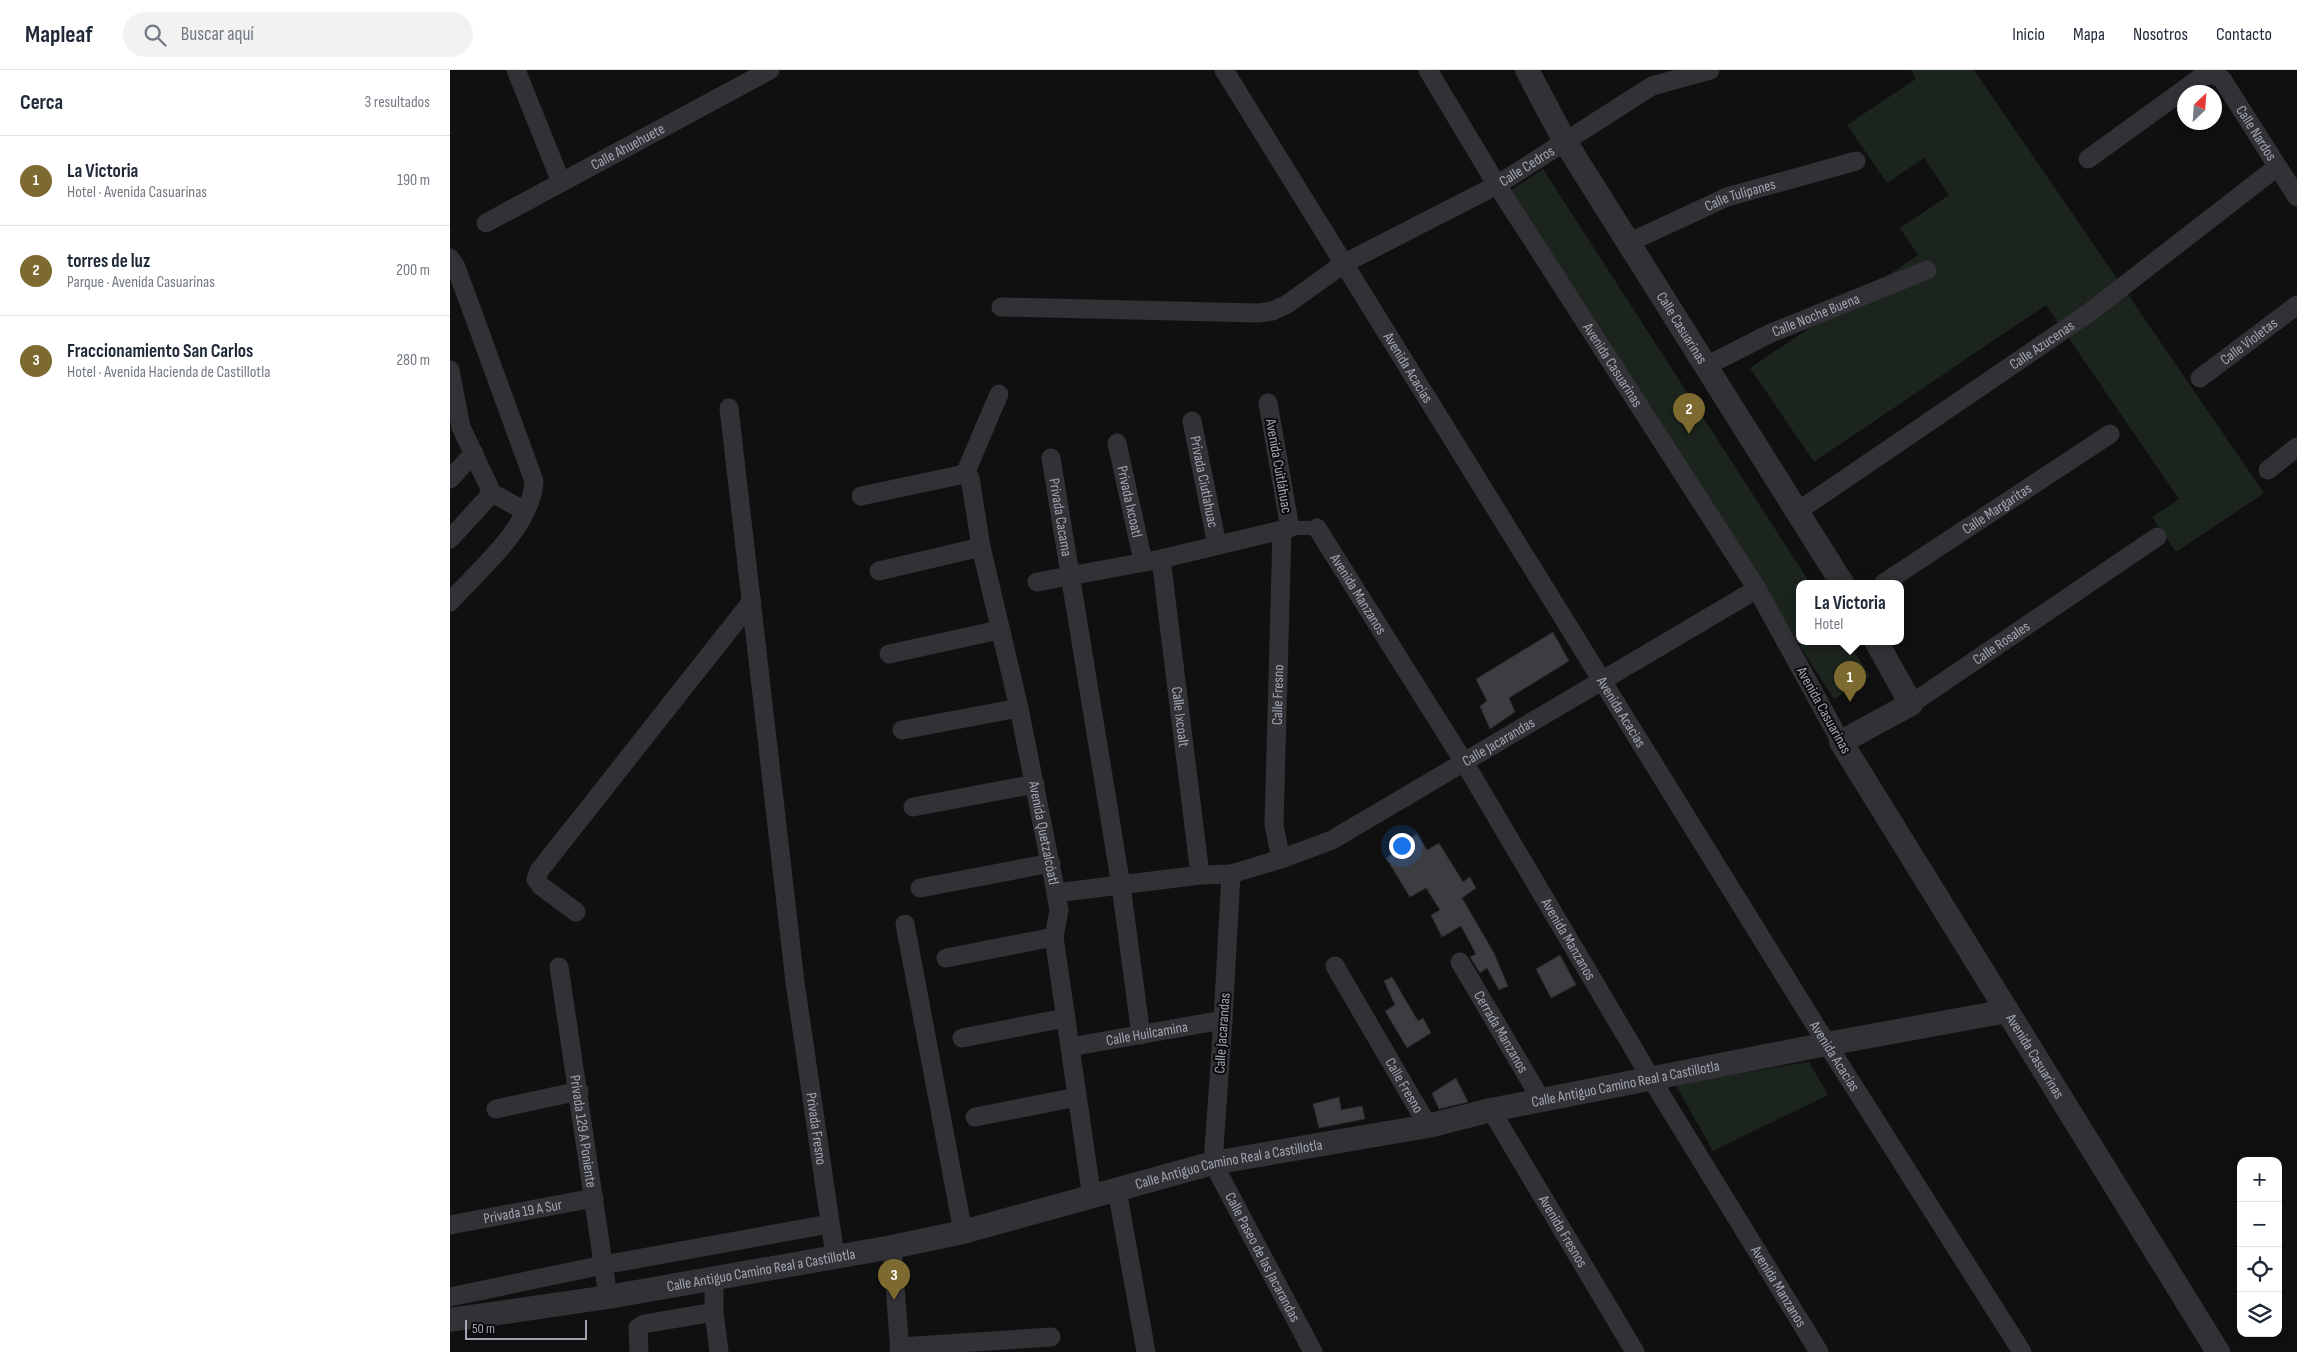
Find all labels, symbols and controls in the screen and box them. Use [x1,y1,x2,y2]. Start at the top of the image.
search box [123,12,473,57]
text: Mapleaf [25,20,93,49]
icon: search [141,21,169,49]
text: Buscar aquí [181,23,254,46]
text: Inicio [2012,24,2045,45]
text: Mapa [2073,24,2105,45]
text: Nosotros [2133,24,2188,45]
text: Contacto [2216,24,2272,45]
north arrow [2177,85,2222,130]
text: Cerca [20,90,63,115]
text: 3 resultados [365,93,430,112]
street label: Calle Nardos [2231,102,2281,165]
street label: Calle Ahuehuete [588,119,668,175]
street label: Calle Cedros [1496,142,1558,191]
text: La Victoria [67,160,138,183]
text: 1 [33,171,39,190]
text: 190 m [397,171,430,190]
street label: Calle Tulipanes [1702,175,1778,216]
text: Hotel · Avenida Casuarinas [67,183,207,202]
text: torres de luz [67,250,150,273]
text: 2 [32,261,40,280]
text: 200 m [396,261,430,280]
text: Parque · Avenida Casuarinas [67,273,215,292]
street label: Calle Casuarinas [1652,288,1711,368]
street label: Calle Noche Buena [1769,289,1863,342]
street label: Calle Violetas [2217,314,2282,369]
street label: Calle Azucenas [2006,316,2078,374]
street label: Avenida Casuarinas [1578,319,1646,411]
street label: Avenida Acacias [1378,328,1437,407]
text: Fraccionamiento San Carlos [67,340,253,363]
text: 3 [32,351,40,370]
text: 280 m [396,351,430,370]
text: Hotel · Avenida Hacienda de Castillotla [67,363,270,382]
pin: 2 [1673,393,1705,434]
street label: Avenida Cuitláhuac [1261,416,1296,515]
street label: Privada Ciutlahuac [1185,434,1222,529]
street label: Privada Ixcoatl [1112,464,1147,539]
street label: Privada Cacama [1044,477,1076,558]
street label: Calle Margaritas [1958,479,2036,539]
street label: Avenida Manzanos [1325,549,1391,638]
popup [1796,580,1904,645]
text: La Victoria [1814,592,1886,615]
text: Hotel [1814,615,1843,634]
street label: Calle Rosales [1969,617,2034,669]
pin: 1 [1834,661,1866,702]
street label: Avenida Casuarinas [1791,663,1855,757]
street label: Calle Fresno [1268,664,1288,725]
street label: Avenida Acacias [1591,672,1650,751]
street label: Calle Ixcoalt [1167,686,1193,748]
street label: Calle Jacarandas [1459,713,1538,771]
street label: Avenida Quetzalcóatl [1024,778,1063,886]
your location [1389,833,1415,859]
street label: Avenida Manzanos [1536,894,1600,984]
street label: Cerrada Manzanos [1469,988,1532,1077]
street label: Calle Jacarandas [1210,992,1235,1074]
street label: Avenida Casuarinas [2001,1009,2068,1102]
street label: Calle Huilcamina [1105,1017,1189,1050]
street label: Avenida Acacias [1805,1017,1864,1095]
street label: Calle Fresno [1380,1055,1427,1117]
street label: Calle Antiguo Camino Real a Castillotla [1530,1056,1721,1112]
street label: Privada 129 A Poniente [565,1074,601,1189]
street label: Privada Fresno [801,1091,831,1166]
street label: Calle Antiguo Camino Real a Castillotla [1133,1135,1324,1194]
map controls [2237,1157,2282,1337]
button: + [2237,1157,2282,1202]
street label: Calle Paseo de las Jacarandas [1220,1189,1304,1325]
street label: Avenida Fresnos [1533,1191,1592,1271]
street label: Privada 19 A Sur [482,1195,564,1229]
button: − [2237,1202,2282,1247]
street label: Avenida Manzanos [1746,1242,1810,1331]
street label: Calle Antiguo Camino Real a Castillotla [665,1245,857,1296]
button: locate [2237,1247,2282,1292]
pin: 3 [878,1259,910,1300]
button: layers [2237,1292,2282,1337]
scale bar [465,1317,588,1340]
text: 50 m [472,1320,495,1337]

